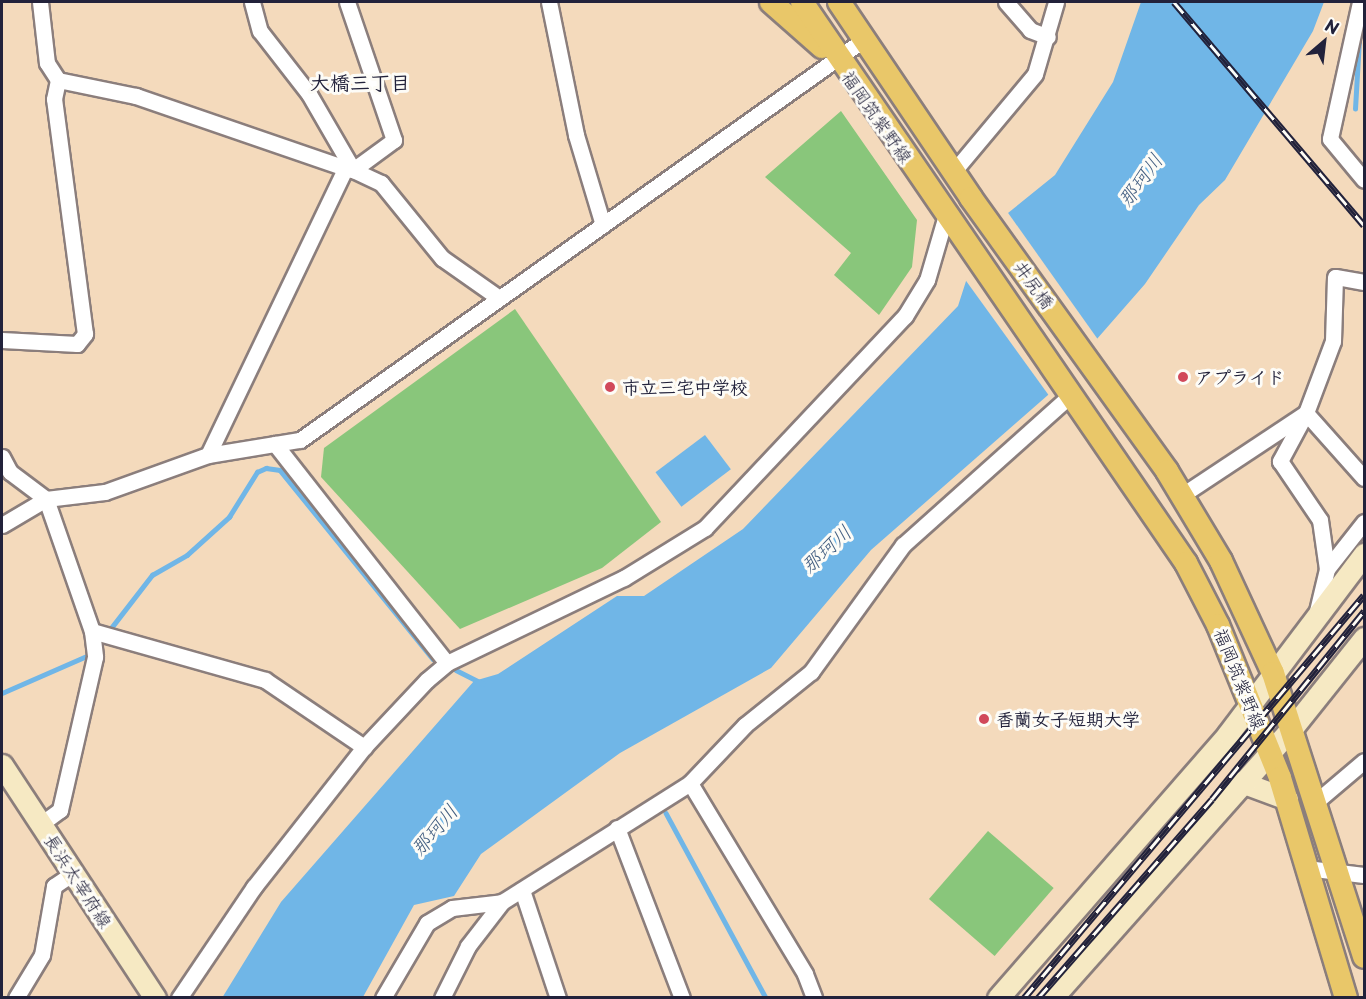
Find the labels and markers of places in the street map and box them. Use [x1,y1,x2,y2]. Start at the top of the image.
place label: アプライド [1195,366,1285,388]
marker: アプライド [1176,370,1190,384]
place label: 市立三宅中学校 [622,376,748,398]
marker: 市立三宅中学校 [603,380,617,394]
place label: 香蘭女子短期大学 [996,708,1140,730]
marker: 香蘭女子短期大学 [977,712,991,726]

